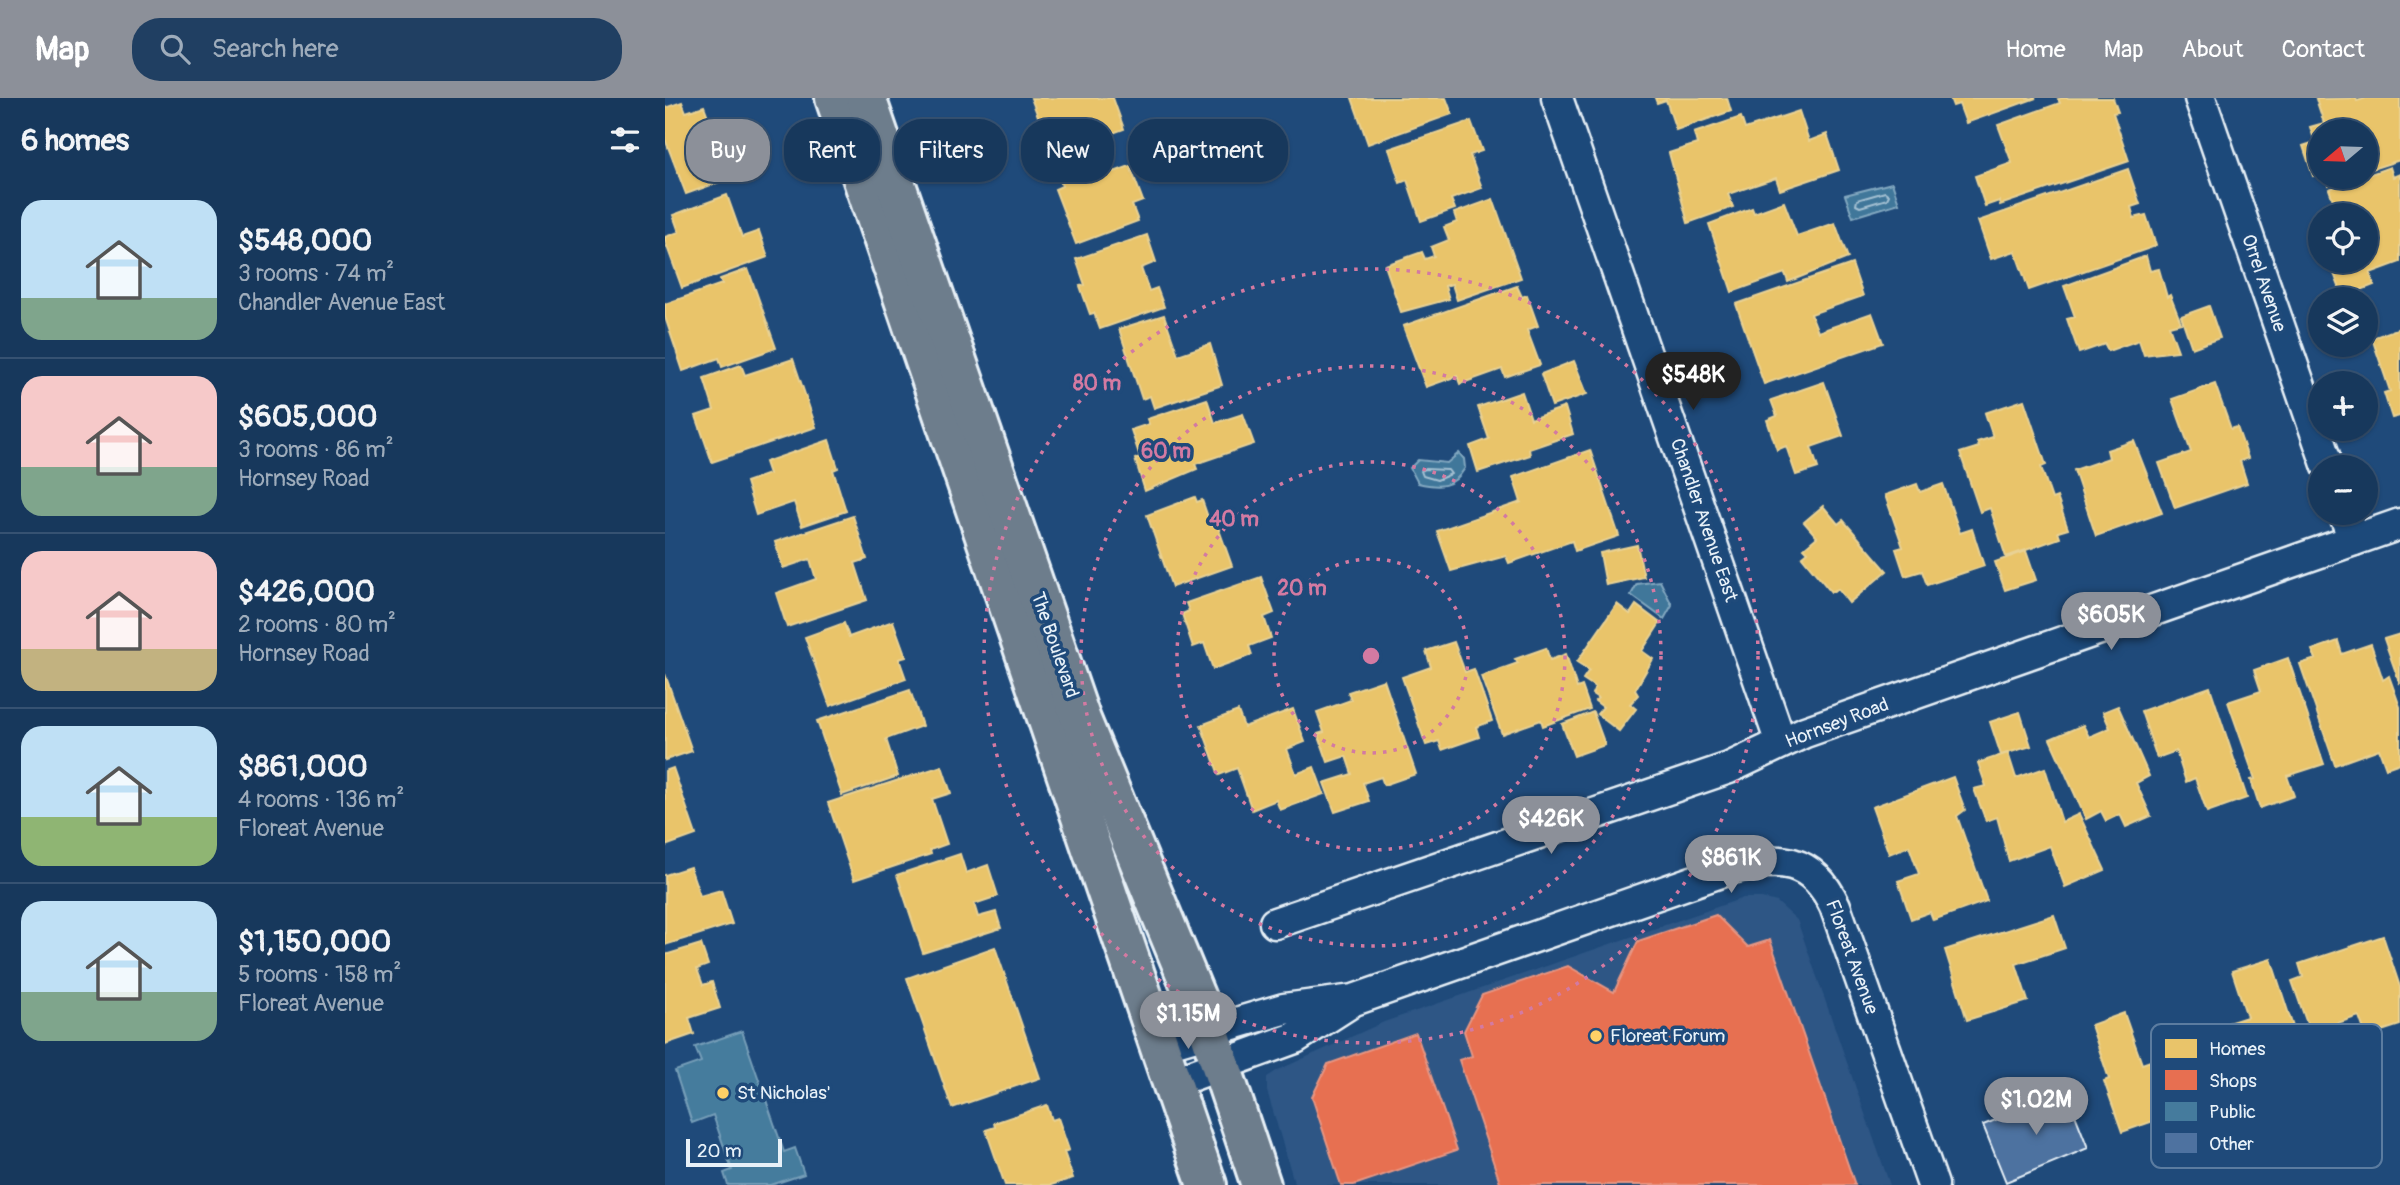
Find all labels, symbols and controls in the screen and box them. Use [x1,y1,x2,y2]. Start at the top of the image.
search box [132,18,622,81]
text: Map [35,29,90,70]
icon: search [156,30,194,68]
text: Search here [212,33,339,65]
text: Home [2005,35,2066,64]
text: Map [2104,35,2144,64]
text: About [2182,35,2244,64]
text: Contact [2282,35,2365,64]
chip: Buy [686,119,770,182]
chip: Rent [784,119,880,182]
chip: Filters [894,119,1007,182]
chip: New [1021,119,1114,182]
chip: Apartment [1128,119,1288,182]
north arrow [2308,119,2378,189]
map controls [2308,119,2378,525]
icon: filters [606,121,644,159]
text: 6 homes [21,122,129,159]
button: locate [2308,203,2378,273]
text: $548,000 [238,222,372,259]
icon: home [77,228,161,312]
street label: Orrel Avenue [2236,231,2292,336]
text: 3 rooms · 74 m² [238,259,394,288]
button: layers [2308,287,2378,357]
text: Chandler Avenue East [238,288,445,317]
pin: $548K [1644,352,1742,412]
text: $548K [1661,360,1725,389]
text: 80 m [1073,370,1121,397]
button: + [2308,371,2378,441]
text: $605,000 [238,398,378,435]
icon: home [77,404,161,488]
text: 3 rooms · 86 m² [238,435,394,464]
street label: Chandler Avenue East [1665,435,1743,605]
text: 60 m [1141,438,1191,465]
button: − [2308,455,2378,525]
text: Hornsey Road [238,464,370,493]
text: 40 m [1209,506,1259,533]
text: $426,000 [238,573,375,610]
text: 20 m [1277,575,1327,602]
icon: home [77,579,161,663]
street label: The Boulevard [1026,589,1084,701]
pin: $605K [2062,592,2160,652]
text: $605K [2077,600,2145,629]
text: 2 rooms · 80 m² [238,610,396,639]
text: Hornsey Road [238,639,370,668]
centre of rings [1359,644,1383,668]
street label: Hornsey Road [1782,692,1892,754]
text: $861,000 [238,748,368,785]
icon: home [77,754,161,838]
text: 4 rooms · 136 m² [238,785,404,814]
pin: $426K [1502,796,1600,856]
text: $426K [1518,804,1584,833]
text: Floreat Avenue [238,814,384,843]
pin: $861K [1682,836,1780,895]
text: $861K [1701,843,1761,872]
street label: Floreat Avenue [1820,896,1884,1018]
text: $1,150,000 [238,923,391,960]
icon: home [77,929,161,1013]
text: 5 rooms · 158 m² [238,960,401,989]
text: Floreat Avenue [238,989,384,1018]
pin: $1.15M [1131,992,1245,1051]
text: $1.15M [1156,999,1220,1028]
place label: Floreat Forum [1610,1024,1725,1048]
legend [2151,1024,2382,1168]
marker: Floreat Forum [1588,1028,1604,1044]
text: Homes [2209,1037,2266,1061]
text: Shops [2209,1069,2257,1093]
pin: $1.02M [1979,1077,2093,1137]
place label: St Nicholas' [737,1081,830,1105]
marker: St Nicholas' [715,1085,731,1101]
text: $1.02M [2000,1085,2072,1114]
text: Public [2209,1100,2256,1124]
text: Other [2209,1132,2254,1156]
scale bar [686,1136,782,1168]
text: 20 m [697,1139,742,1163]

